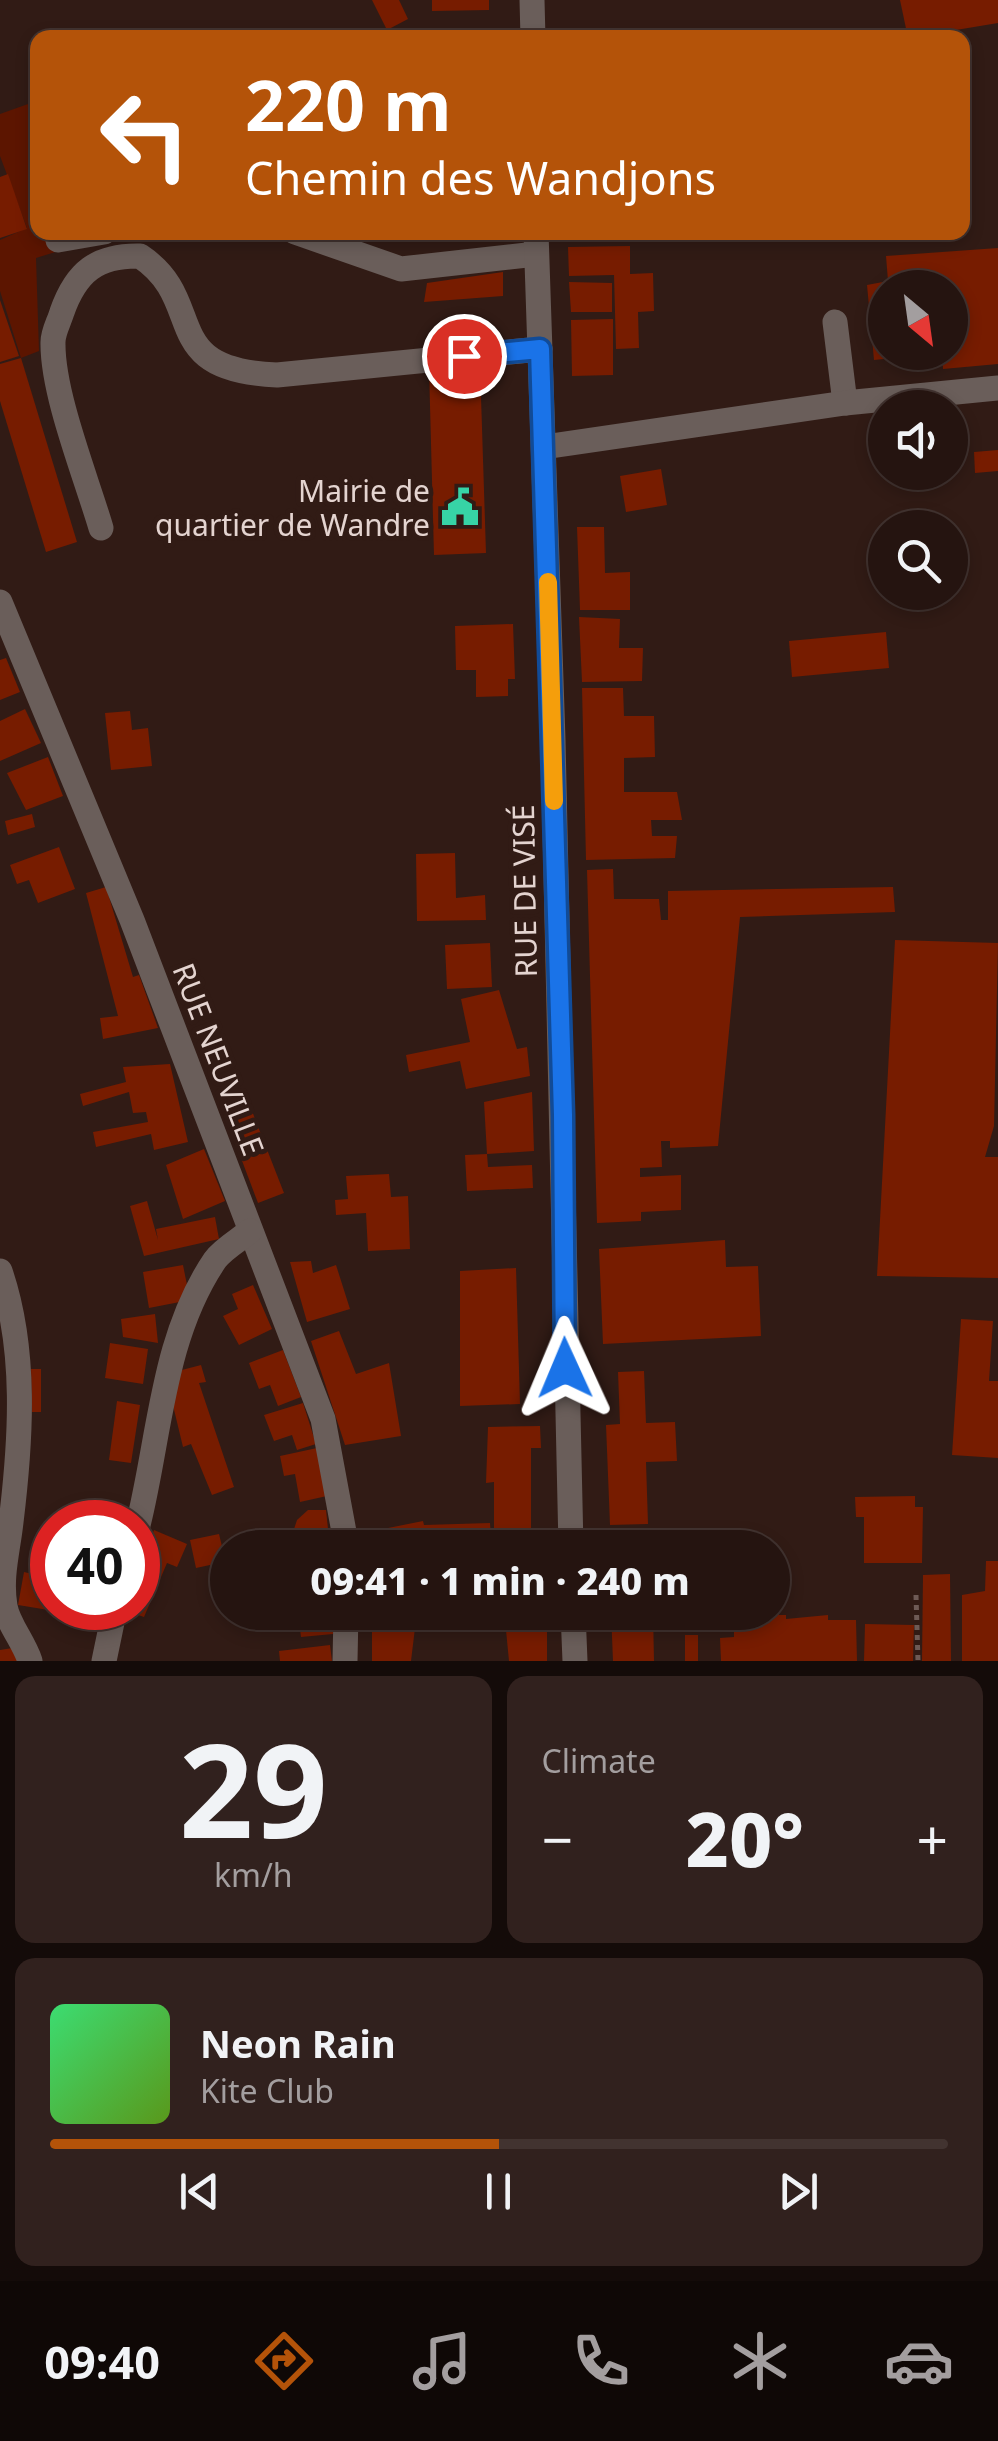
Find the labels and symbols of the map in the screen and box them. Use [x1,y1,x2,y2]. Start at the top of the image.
north arrow [868,270,968,370]
pin [422,314,507,399]
place label: Mairie de quartier de Wandre [155,470,430,545]
public building icon: Mairie de quartier de Wandre [439,486,481,528]
street label: RUE DE VISÉ [502,804,546,978]
street label: RUE NEUVILLE [164,957,274,1161]
position arrow [513,1316,617,1420]
speed limit sign: 40 [30,1500,160,1630]

